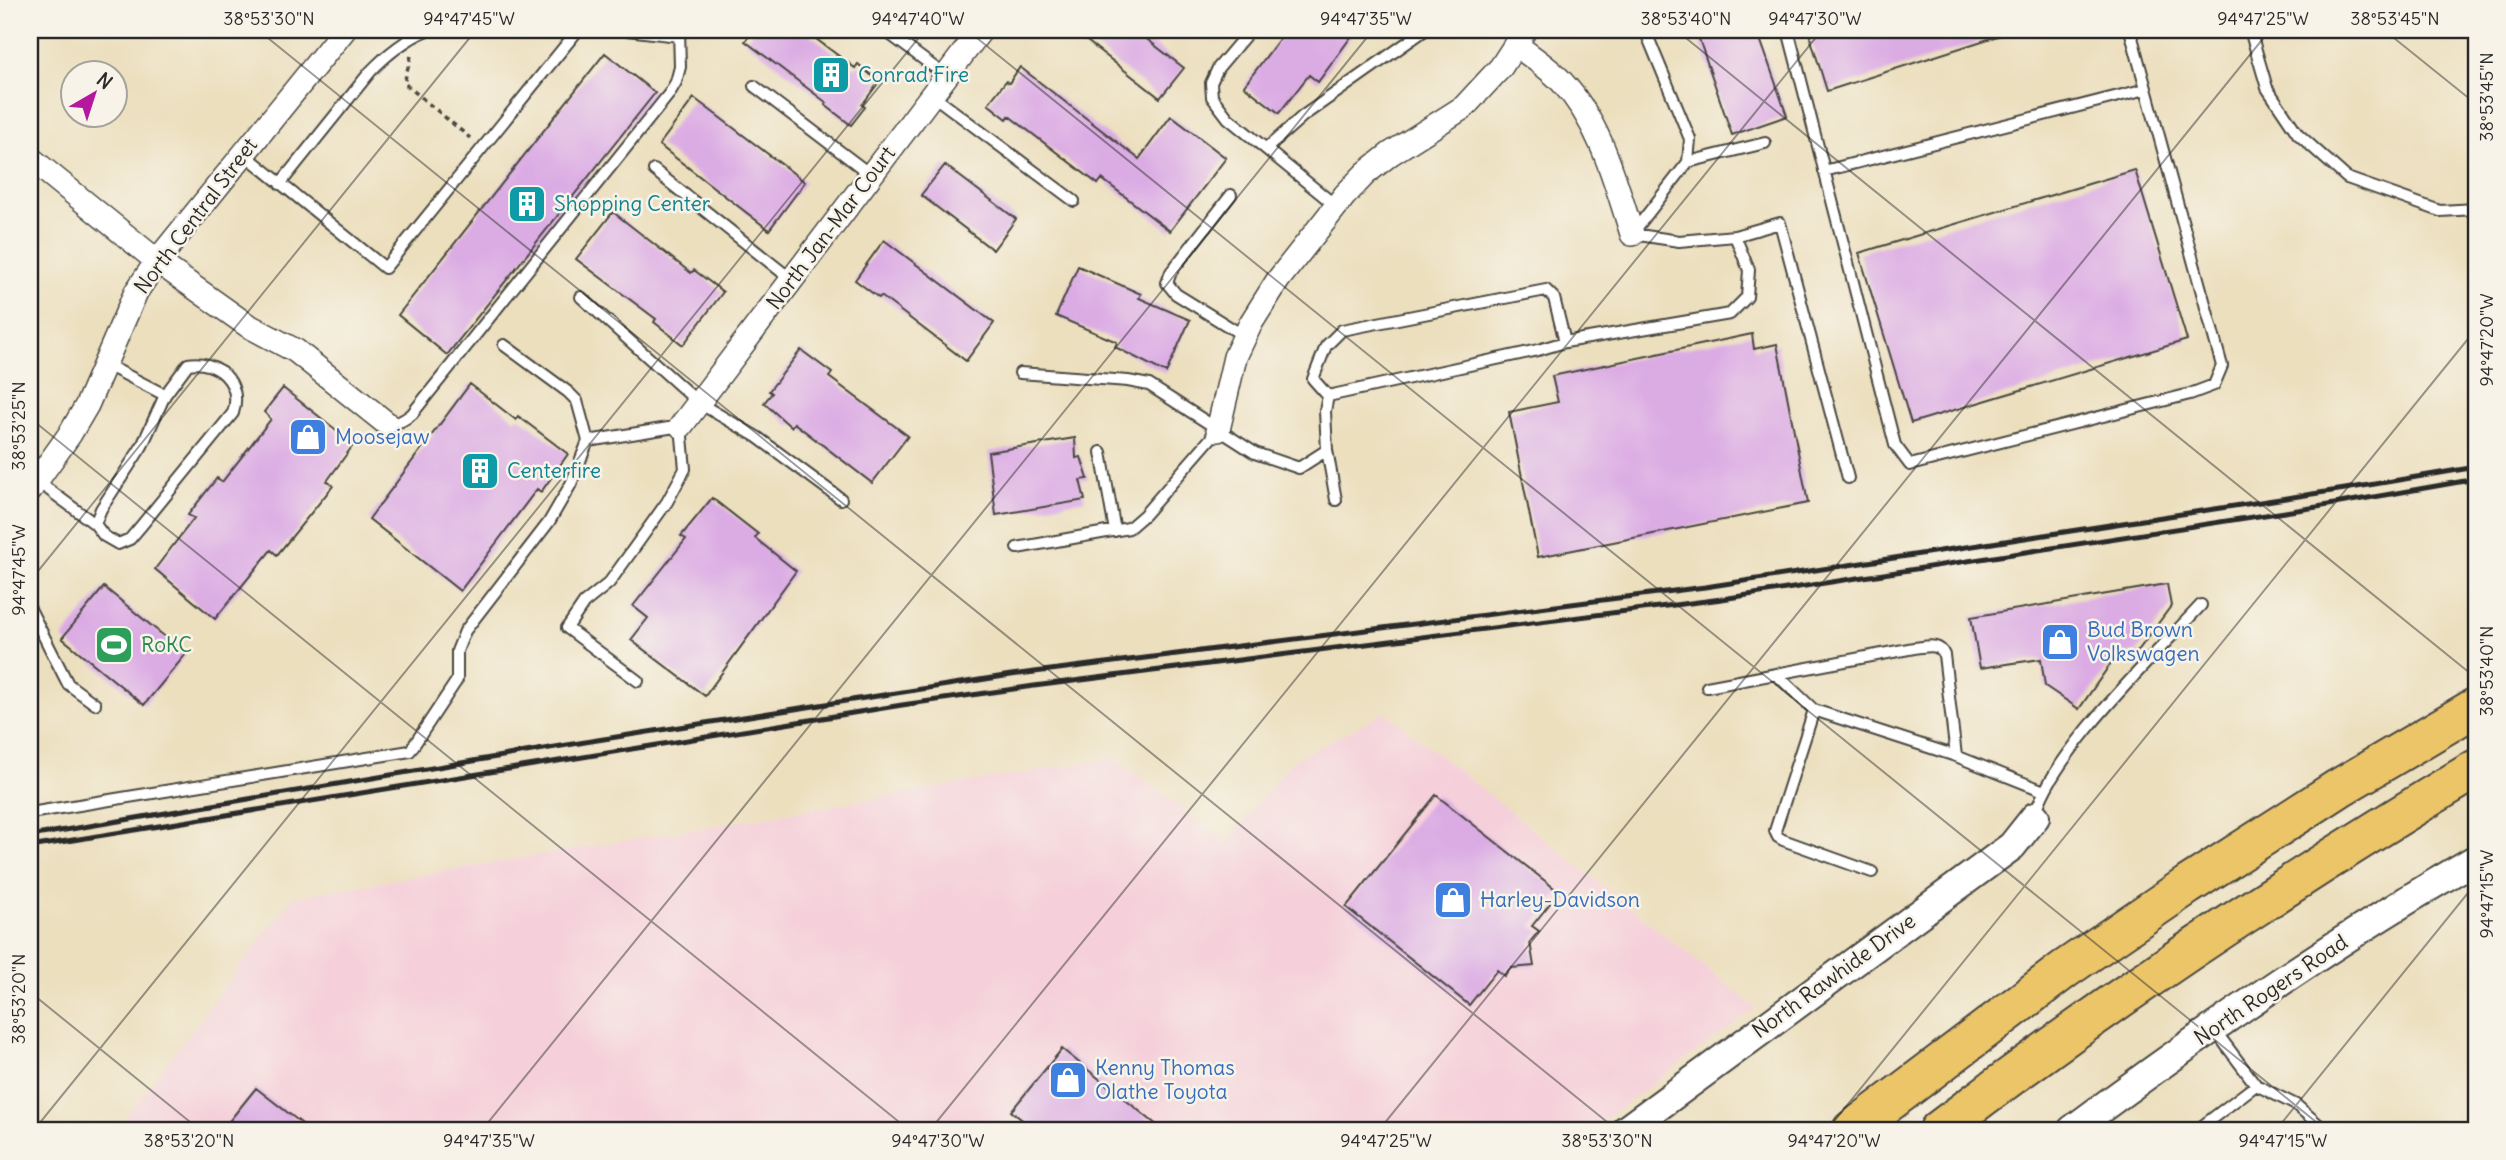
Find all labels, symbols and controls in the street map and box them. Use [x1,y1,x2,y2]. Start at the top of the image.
text: 38°53'30"N [223,7,315,30]
text: 94°47'45"W [423,7,515,30]
text: 94°47'40"W [871,7,965,30]
text: 94°47'35"W [1320,7,1412,30]
text: 38°53'40"N [1641,7,1731,30]
text: 94°47'30"W [1768,7,1862,30]
text: 94°47'25"W [2217,7,2309,30]
text: 38°53'45"N [2350,7,2440,30]
text: 38°53'45"N [2475,52,2498,142]
building icon: Conrad Fire [810,54,852,96]
north arrow [60,60,130,130]
place label: Conrad Fire [858,61,969,88]
text: N [92,67,117,94]
street label: North Central Street [128,132,263,299]
street label: North Jan-Mar Court [760,140,901,315]
building icon: Shopping Center [506,183,548,225]
place label: Shopping Center [554,190,711,217]
text: 94°47'20"W [2475,293,2498,387]
text: 38°53'25"N [7,381,30,471]
shop icon: Moosejaw [287,416,329,458]
place label: Moosejaw [335,423,430,450]
building icon: Centerfire [459,450,501,492]
place label: Centerfire [507,457,601,484]
text: 94°47'45"W [7,524,30,616]
place label: Bud Brown Volkswagen [2087,616,2200,667]
shop icon: Bud Brown Volkswagen [2039,621,2081,663]
sports icon: RoKC [93,624,135,666]
text: 38°53'40"N [2475,626,2498,716]
place label: RoKC [141,631,192,658]
text: 94°47'15"W [2475,850,2498,938]
shop icon: Harley-Davidson [1432,879,1474,921]
place label: Harley-Davidson [1480,886,1640,913]
street label: North Rawhide Drive [1747,907,1921,1044]
street label: North Rogers Road [2189,928,2353,1051]
text: 38°53'20"N [7,954,30,1044]
place label: Kenny Thomas Olathe Toyota [1095,1054,1235,1105]
shop icon: Kenny Thomas Olathe Toyota [1047,1059,1089,1101]
text: 38°53'20"N [144,1129,234,1152]
text: 94°47'35"W [443,1129,535,1152]
text: 94°47'30"W [891,1129,985,1152]
text: 94°47'25"W [1340,1129,1432,1152]
text: 38°53'30"N [1561,1129,1653,1152]
text: 94°47'20"W [1787,1129,1881,1152]
text: 94°47'15"W [2239,1129,2327,1152]

